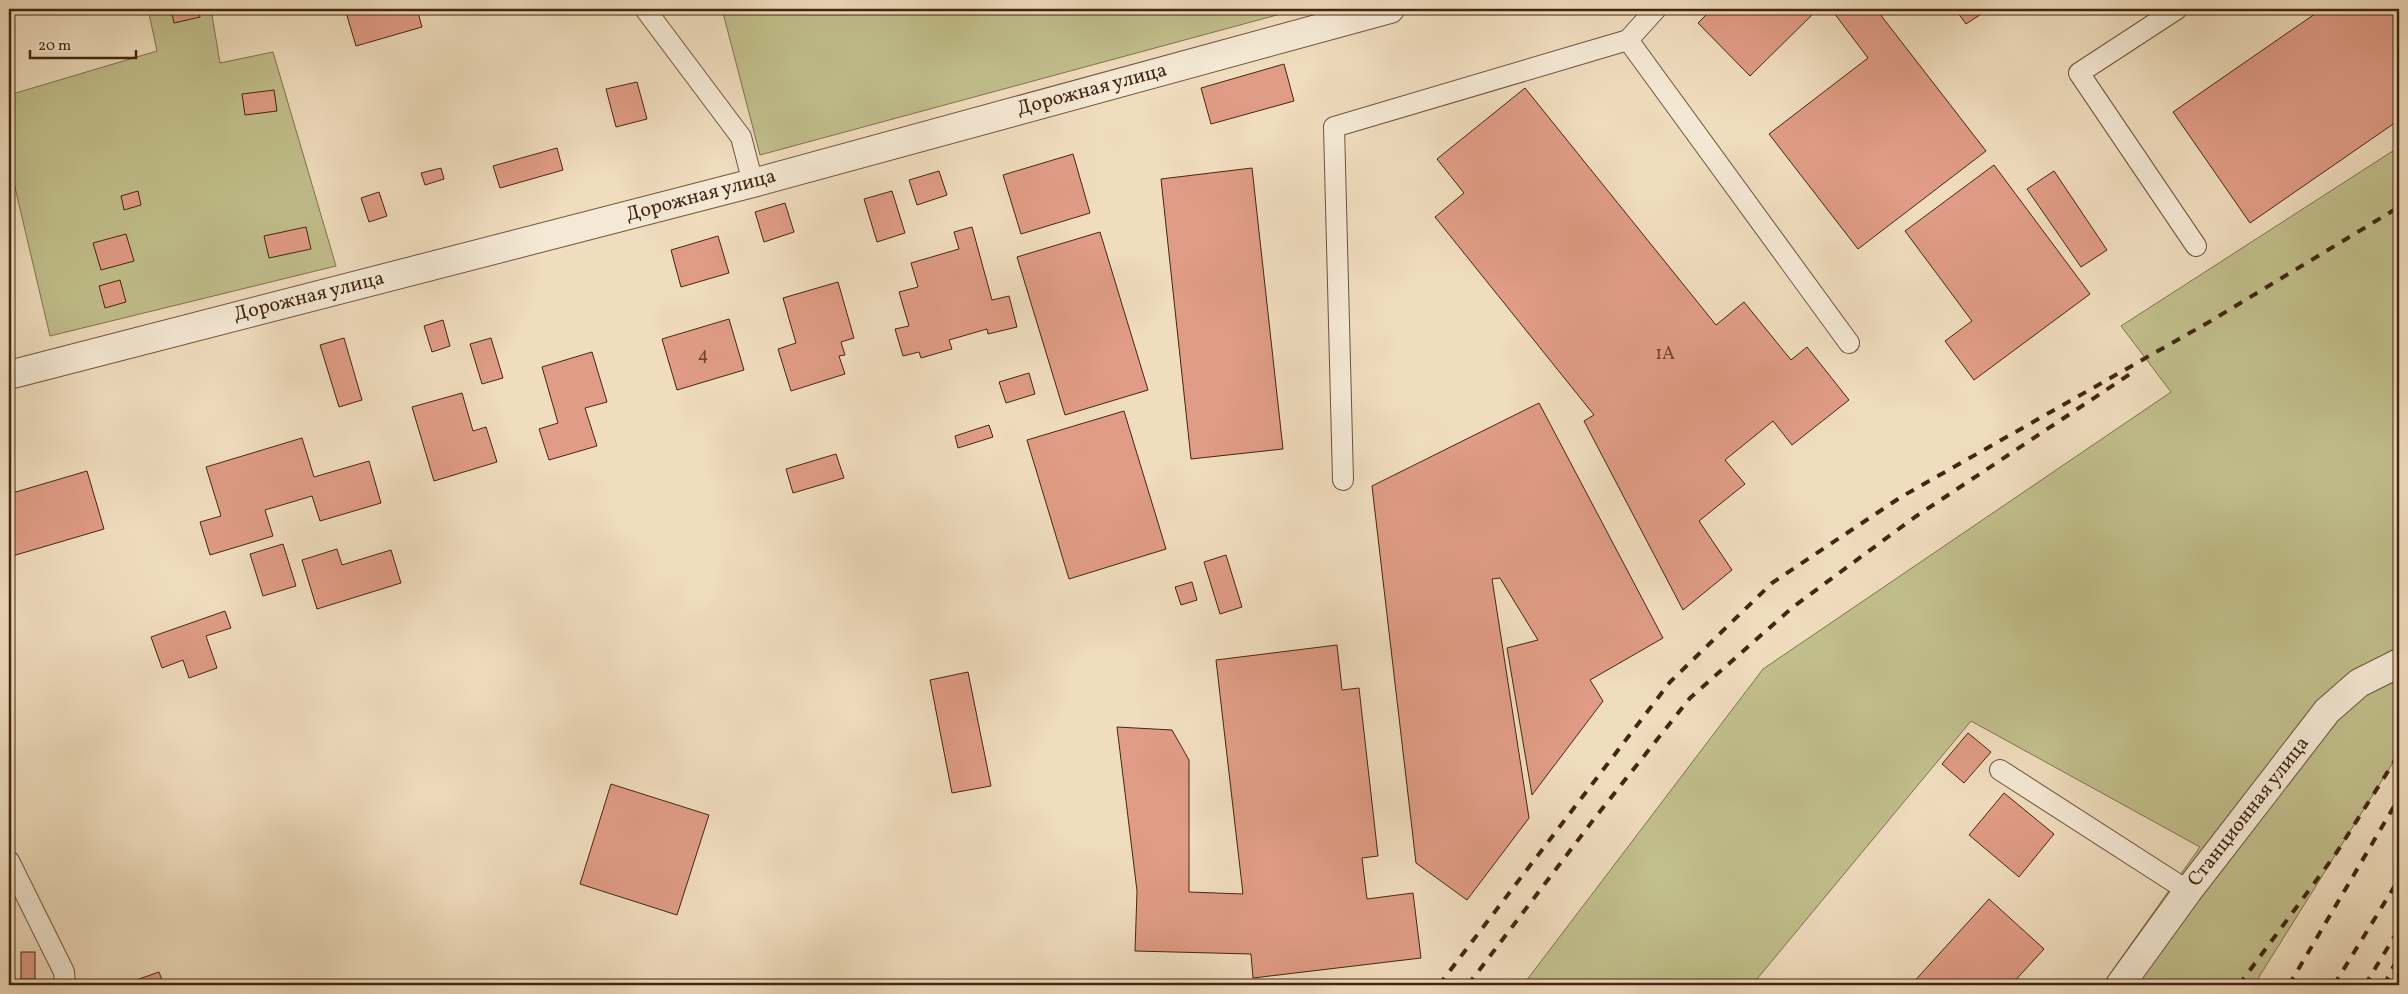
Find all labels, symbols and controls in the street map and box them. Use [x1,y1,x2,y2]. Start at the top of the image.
scale bar [30,28,136,60]
text: 20 m [38,36,71,57]
street label: Дорожная улица [1014,56,1170,124]
street label: Дорожная улица [623,162,779,230]
street label: Дорожная улица [231,265,387,329]
house number: 1А [1655,342,1675,367]
house number: 4 [698,343,708,368]
street label: Станционная улица [2181,731,2317,893]

